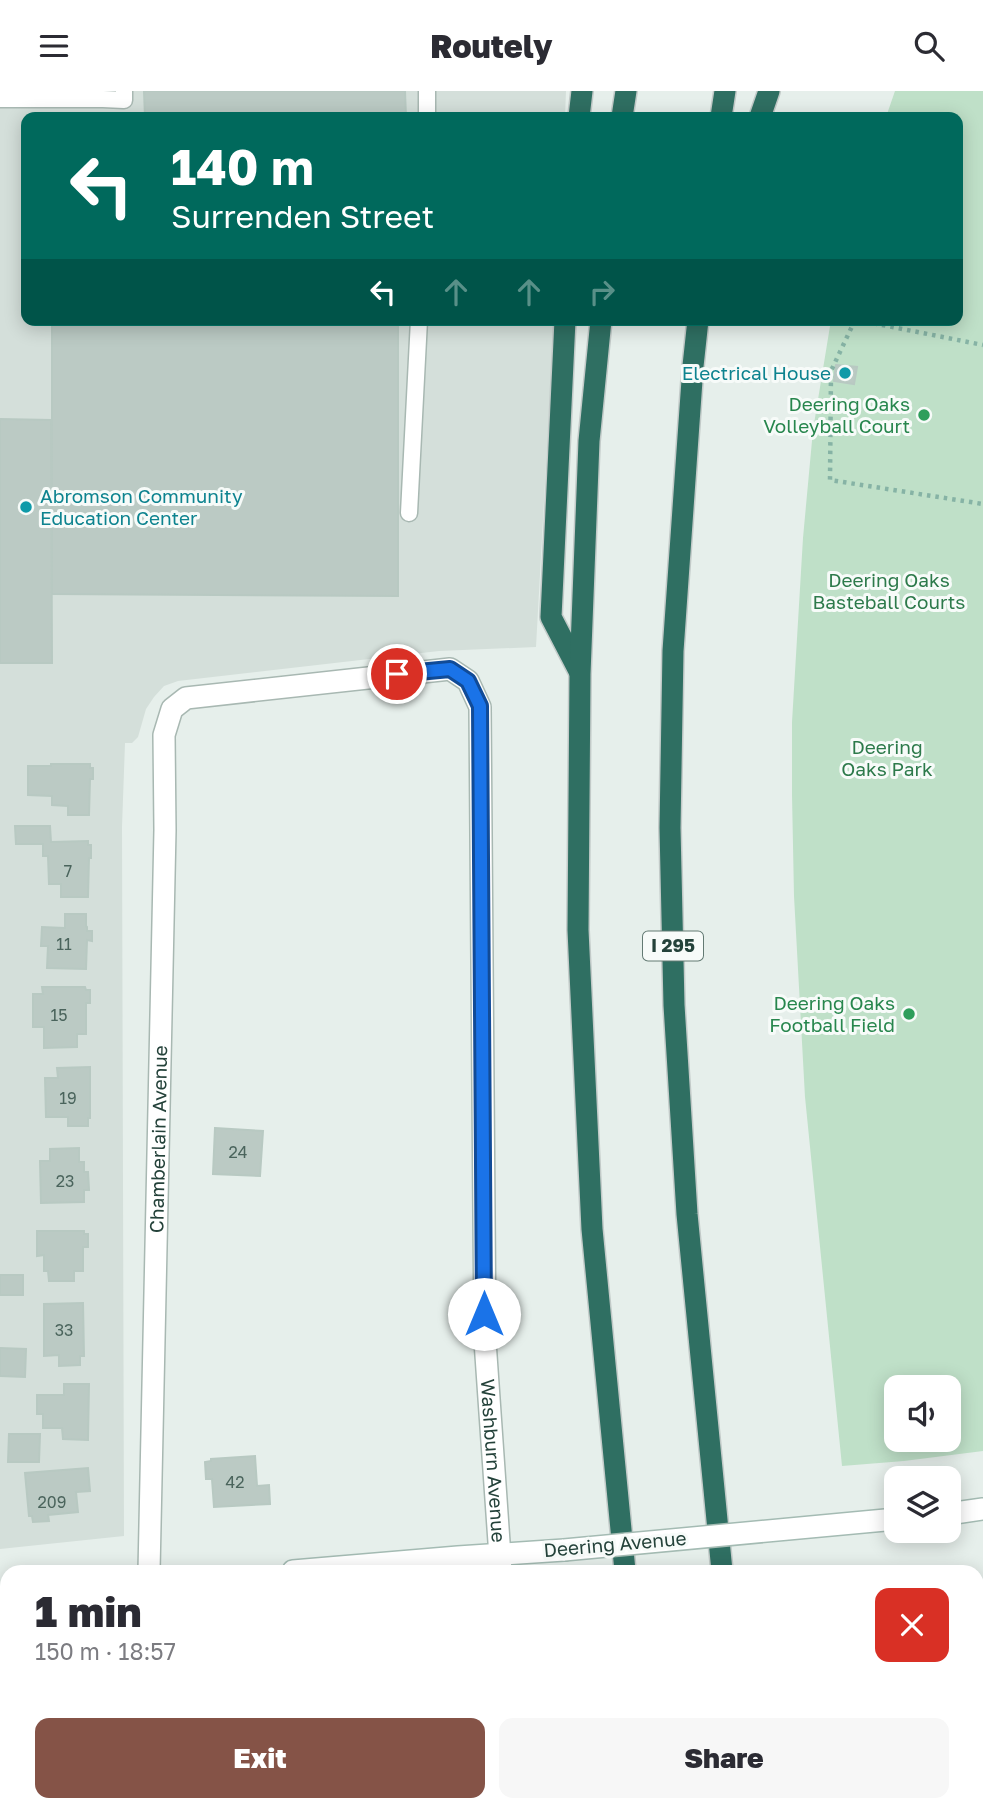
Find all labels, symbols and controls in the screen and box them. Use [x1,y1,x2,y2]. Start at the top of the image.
icon: menu [35,27,73,65]
text: Routely [430,27,553,65]
icon: search [910,27,948,65]
text: 140 m [171,137,314,196]
icon: left [56,140,147,231]
text: Surrenden Street [171,197,434,235]
icon: left [364,273,402,311]
icon: ahead [437,273,475,311]
icon: ahead [510,273,548,311]
icon: right [583,273,621,311]
place label: Electrical House [682,361,831,384]
marker: Electrical House [837,365,853,381]
place label: Deering Oaks Volleyball Court [763,392,910,437]
marker: Deering Oaks Volleyball Court [916,407,932,423]
place label: Abromson Community Education Center [40,484,243,529]
marker: Abromson Community Education Center [18,499,34,515]
park label: Deering Oaks Basteball Courts [813,568,965,613]
pin [367,644,427,704]
icon: arrive [378,655,416,693]
park label: Deering Oaks Park [841,735,933,780]
house number: 7 [64,861,72,881]
road number: I 295 [643,931,703,961]
house number: 11 [56,934,72,954]
place label: Deering Oaks Football Field [769,991,895,1036]
house number: 15 [50,1005,68,1025]
marker: Deering Oaks Football Field [901,1006,917,1022]
street label: Chamberlain Avenue [144,1045,171,1233]
house number: 19 [59,1088,77,1108]
house number: 24 [228,1142,248,1162]
house number: 23 [56,1171,74,1191]
position arrow [447,1277,521,1351]
house number: 33 [55,1320,73,1340]
map controls [884,1375,961,1543]
button: sound [884,1375,961,1452]
street label: Washburn Avenue [477,1378,511,1543]
button: layers [884,1466,961,1543]
house number: 42 [225,1472,245,1492]
house number: 209 [38,1492,66,1512]
street label: Deering Avenue [543,1526,687,1561]
text: 1 min [35,1586,142,1636]
button: close [875,1588,949,1662]
text: 150 m · 18:57 [35,1637,176,1665]
button: Exit [35,1718,485,1798]
button: Share [499,1718,949,1798]

